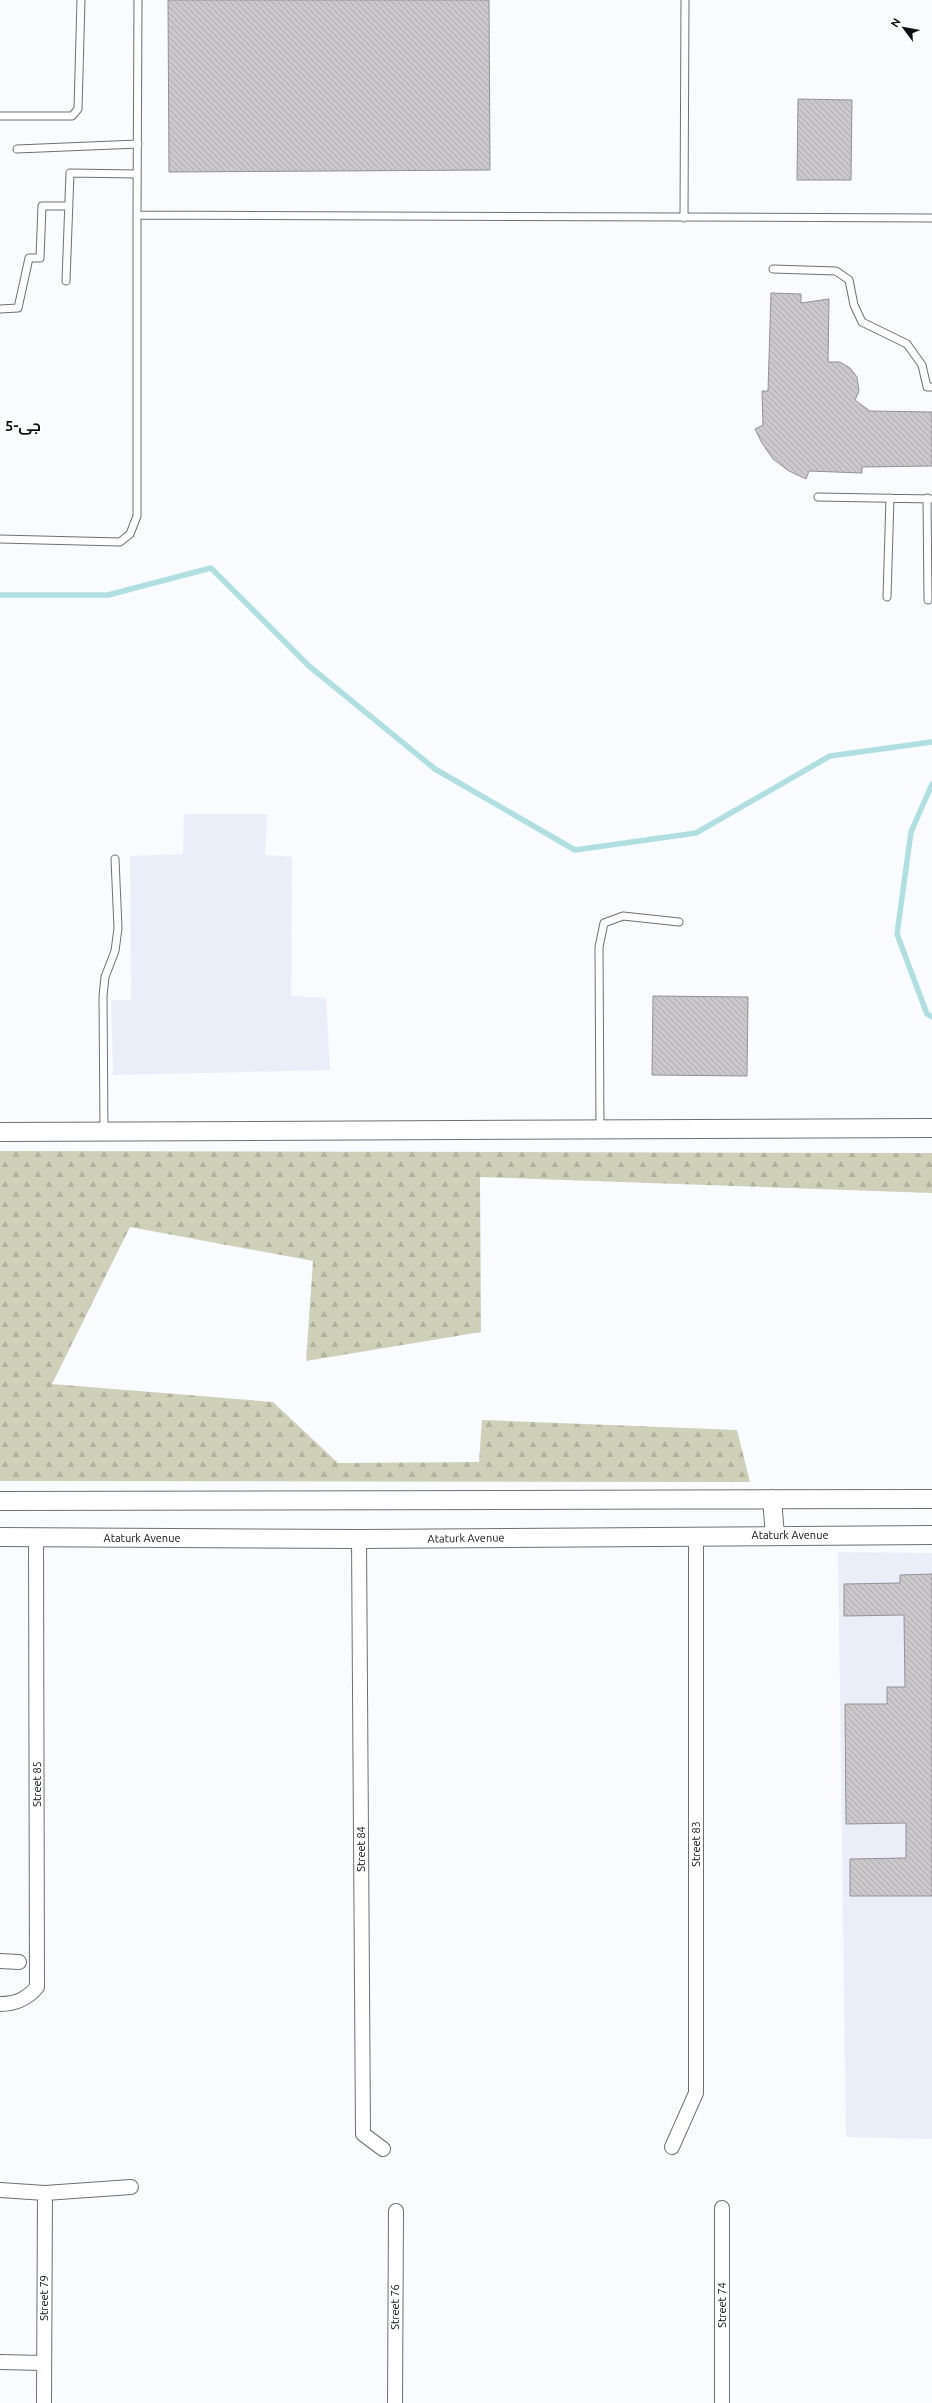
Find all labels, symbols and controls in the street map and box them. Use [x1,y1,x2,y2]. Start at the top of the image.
north arrow [884,8,924,48]
text: N [888,16,903,29]
district label: جی-5 [5,417,41,435]
street label: Ataturk Avenue [751,1529,829,1541]
street label: Ataturk Avenue [427,1531,505,1545]
street label: Ataturk Avenue [103,1532,181,1544]
street label: Street 85 [31,1761,43,1807]
street label: Street 83 [690,1821,702,1867]
street label: Street 84 [355,1826,367,1872]
street label: Street 79 [38,2275,50,2321]
street label: Street 74 [716,2282,728,2328]
street label: Street 76 [389,2284,401,2330]

